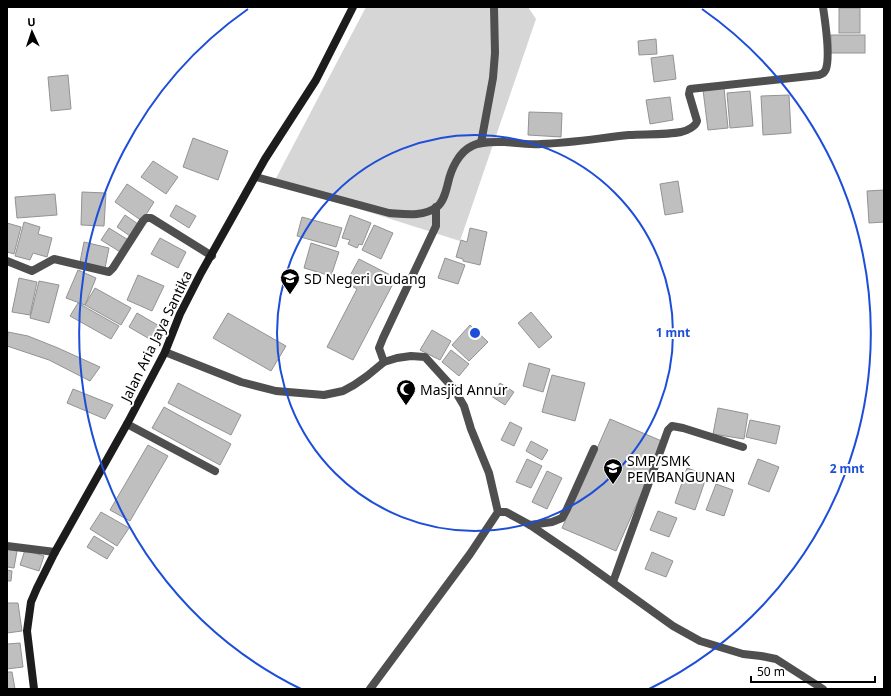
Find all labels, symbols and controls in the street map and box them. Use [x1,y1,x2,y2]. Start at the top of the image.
north arrow [12,12,52,52]
text: U [27,14,36,29]
street label: Jalan Aria Jaya Santika [115,267,196,407]
school or university icon: SD Negeri Gudang [279,267,301,295]
place label: SD Negeri Gudang [304,269,426,288]
text: 1 mnt [656,324,690,341]
centre of rings [468,326,482,340]
mosque icon: Masjid Annur [395,378,417,406]
place label: Masjid Annur [420,380,508,399]
place label: SMP/SMK PEMBANGUNAN [627,451,735,486]
school or university icon: SMP/SMK PEMBANGUNAN [602,457,624,485]
text: 2 mnt [830,460,864,477]
scale bar [751,658,875,684]
text: 50 m [757,663,785,680]

